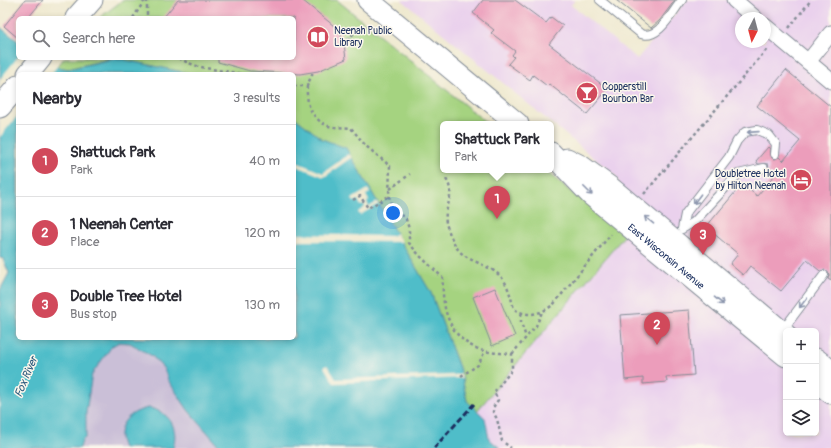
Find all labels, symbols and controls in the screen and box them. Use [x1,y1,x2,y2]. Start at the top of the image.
north arrow [735,12,771,48]
search box [16,16,296,60]
library icon: Neenah Public Library [305,24,331,50]
place label: Neenah Public Library [334,25,392,49]
icon: search [30,27,52,49]
text: Search here [62,29,135,48]
bar icon: Copperstill Bourbon Bar [574,80,600,106]
place label: Copperstill Bourbon Bar [602,81,654,105]
text: Nearby [32,88,81,109]
text: 3 results [233,90,280,106]
popup [440,121,554,173]
one-way arrow [747,128,760,135]
text: Shattuck Park [454,130,540,149]
text: Shattuck Park [70,143,155,162]
text: Park [454,149,477,165]
text: 1 [42,153,48,169]
text: 40 m [249,153,280,169]
text: Park [70,162,93,178]
hotel icon: Doubletree Hotel by Hilton Neenah [788,167,814,193]
place label: Doubletree Hotel by Hilton Neenah [715,168,786,192]
pin: 1 [484,186,510,219]
one-way arrow [583,186,593,196]
one-way arrow [692,193,701,204]
your location [383,203,403,223]
text: 1 Neenah Center [70,215,173,234]
one-way arrow [643,215,654,224]
street label: East Wisconsin Avenue [625,222,707,292]
pin: 3 [690,222,716,255]
text: 2 [41,225,49,241]
text: 120 m [244,225,280,241]
text: Place [70,234,99,250]
text: Double Tree Hotel [70,287,182,306]
text: 3 [41,297,49,313]
text: 130 m [244,297,280,313]
one-way arrow [714,297,725,306]
one-way arrow [799,298,807,309]
text: Bus stop [70,306,117,322]
pin: 2 [644,312,670,345]
map controls [783,328,819,436]
button: + [783,328,819,364]
water label: Fox River [12,353,41,399]
button: − [783,364,819,400]
button: layers [783,400,819,436]

